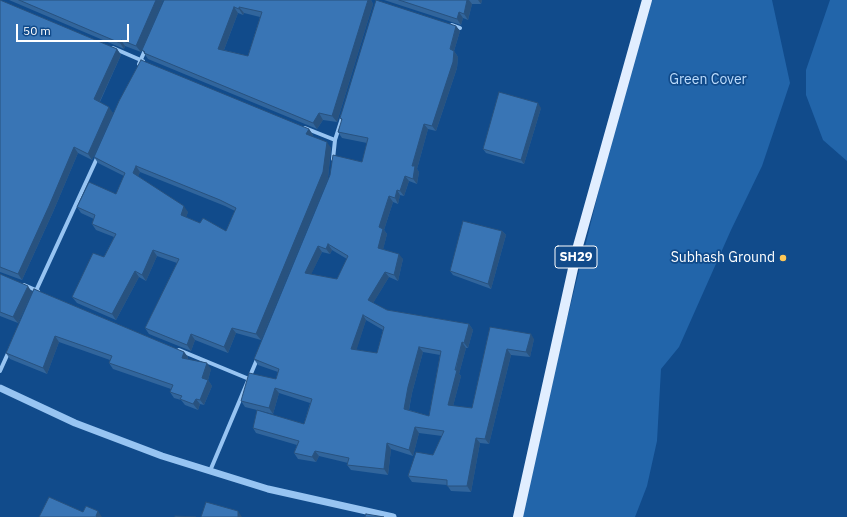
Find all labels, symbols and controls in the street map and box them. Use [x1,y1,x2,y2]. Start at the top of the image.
scale bar [18,16,131,42]
text: 50 m [23,23,51,38]
park label: Green Cover [669,72,747,88]
road number: SH29 [555,246,597,268]
place label: Subhash Ground [671,250,775,266]
marker: Subhash Ground [778,253,788,263]

